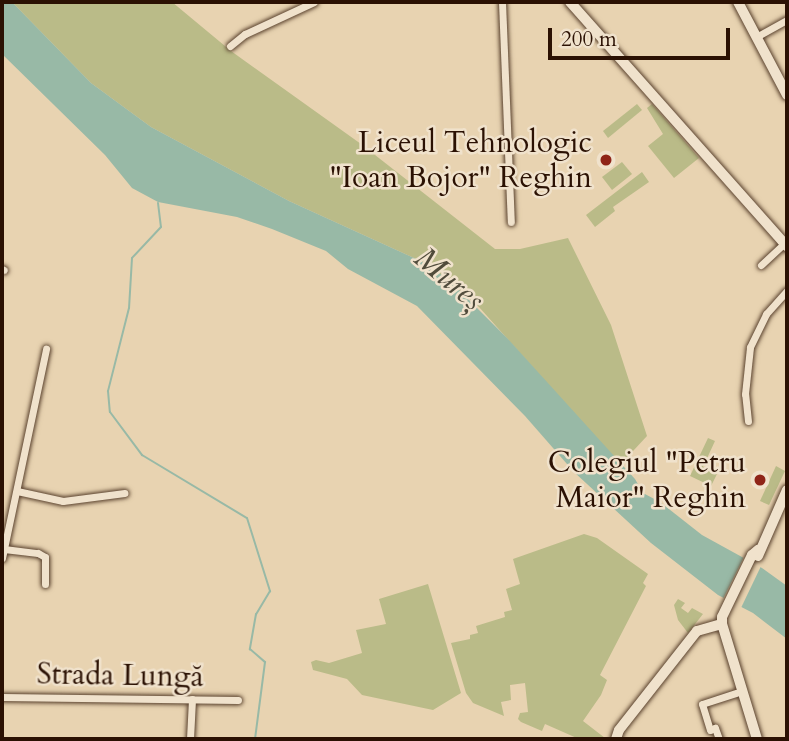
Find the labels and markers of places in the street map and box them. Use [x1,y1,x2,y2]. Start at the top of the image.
place label: Liceul Tehnologic "Ioan Bojor" Reghin [330,125,592,196]
marker: Liceul Tehnologic "Ioan Bojor" Reghin [598,152,614,168]
place label: Colegiul "Petru Maior" Reghin [548,445,746,516]
marker: Colegiul "Petru Maior" Reghin [752,472,768,488]

